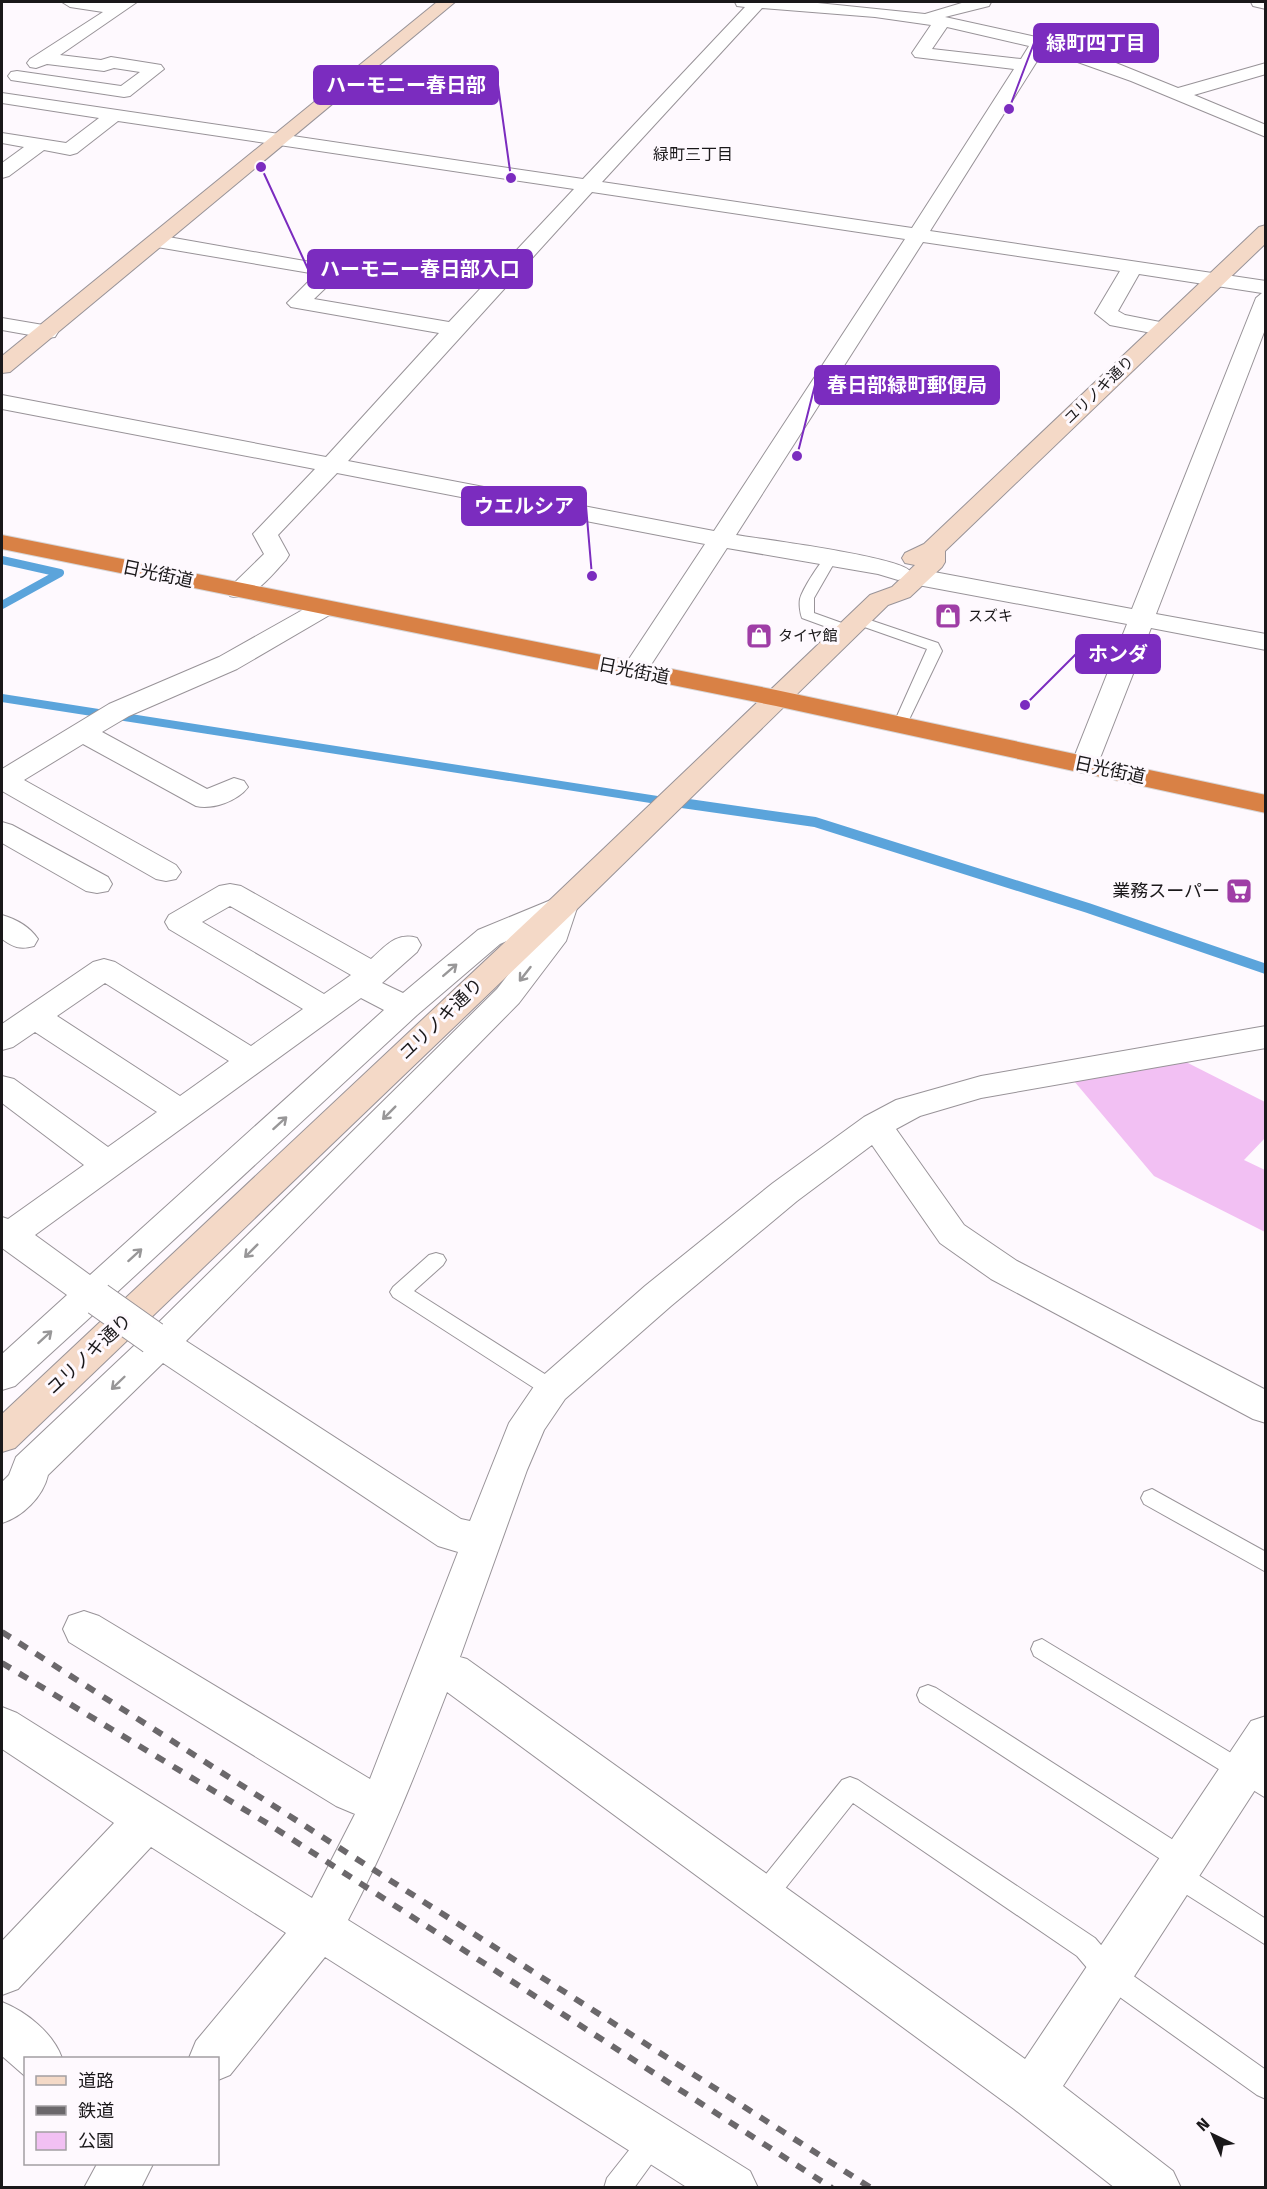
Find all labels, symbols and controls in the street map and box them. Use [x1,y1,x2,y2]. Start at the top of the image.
callout: 緑町四丁目 [1034,24,1158,62]
text: 緑町四丁目 [1046,31,1146,55]
callout: ハーモニー春日部 [314,66,498,104]
text: ハーモニー春日部 [326,73,486,97]
district label: 緑町三丁目 [653,145,733,164]
callout: ハーモニー春日部入口 [308,250,532,288]
text: ハーモニー春日部入口 [320,257,520,281]
street label: ユリノキ通り [1060,352,1138,428]
callout: 春日部緑町郵便局 [815,366,999,404]
text: 春日部緑町郵便局 [827,373,987,397]
callout: ウエルシア [462,487,586,525]
text: ウエルシア [474,494,574,518]
street label: 日光街道 [120,556,196,592]
shop icon: スズキ [933,601,963,631]
place label: スズキ [968,607,1013,625]
shop icon: タイヤ館 [744,621,774,651]
place label: タイヤ館 [778,627,838,645]
callout: ホンダ [1076,635,1160,673]
text: ホンダ [1088,642,1148,666]
street label: 日光街道 [597,653,671,689]
street label: 日光街道 [1072,752,1148,788]
supermarket icon: 業務スーパー [1224,876,1254,906]
place label: 業務スーパー [1112,880,1220,902]
one-way arrow [442,963,457,977]
one-way arrow [519,965,532,981]
street label: ユリノキ通り [395,974,487,1064]
one-way arrow [381,1106,396,1120]
one-way arrow [272,1116,287,1130]
one-way arrow [244,1244,259,1259]
one-way arrow [128,1248,143,1262]
street label: ユリノキ通り [42,1309,136,1399]
one-way arrow [37,1330,52,1344]
one-way arrow [111,1376,126,1390]
legend [24,2057,219,2165]
text: 道路 [78,2070,114,2092]
text: 鉄道 [78,2100,114,2122]
north arrow [1183,2105,1243,2165]
text: N [1193,2114,1213,2135]
text: 公園 [78,2130,114,2152]

